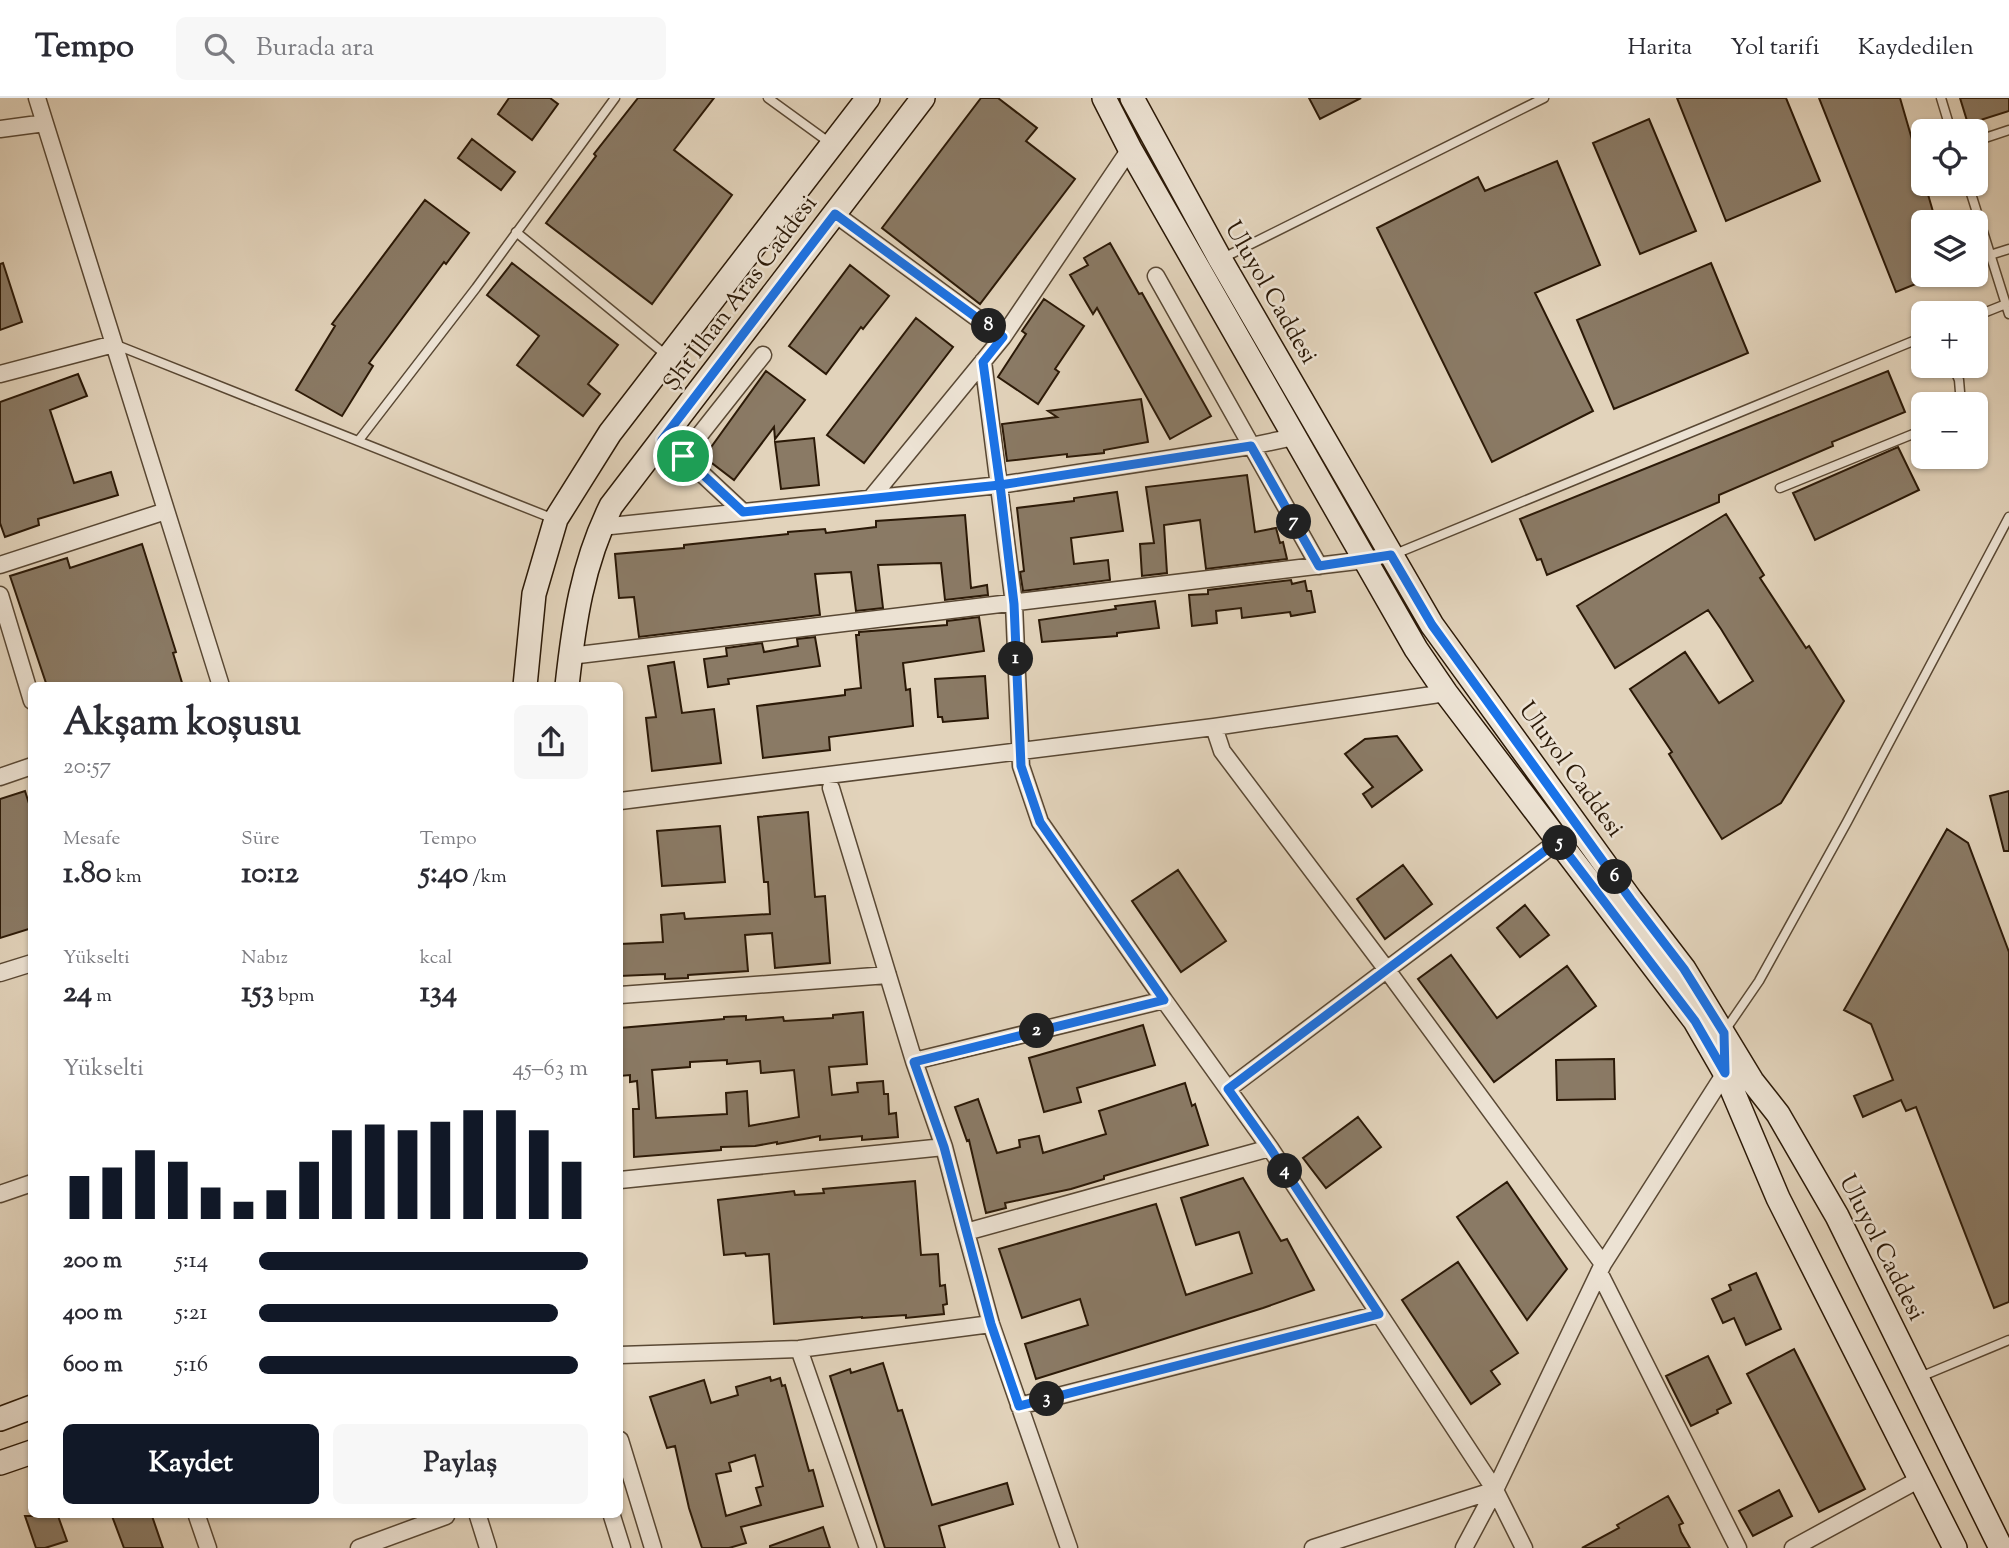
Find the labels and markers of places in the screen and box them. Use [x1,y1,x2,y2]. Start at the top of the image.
pin: 8 [972,308,1006,344]
pin [653,426,713,486]
pin: 7 [1276,504,1312,540]
pin: 1 [998,642,1034,676]
pin: 5 [1542,826,1578,860]
pin: 6 [1598,860,1632,894]
pin: 2 [1020,1014,1054,1048]
pin: 4 [1268,1154,1302,1188]
pin: 3 [1030,1382,1064,1416]

